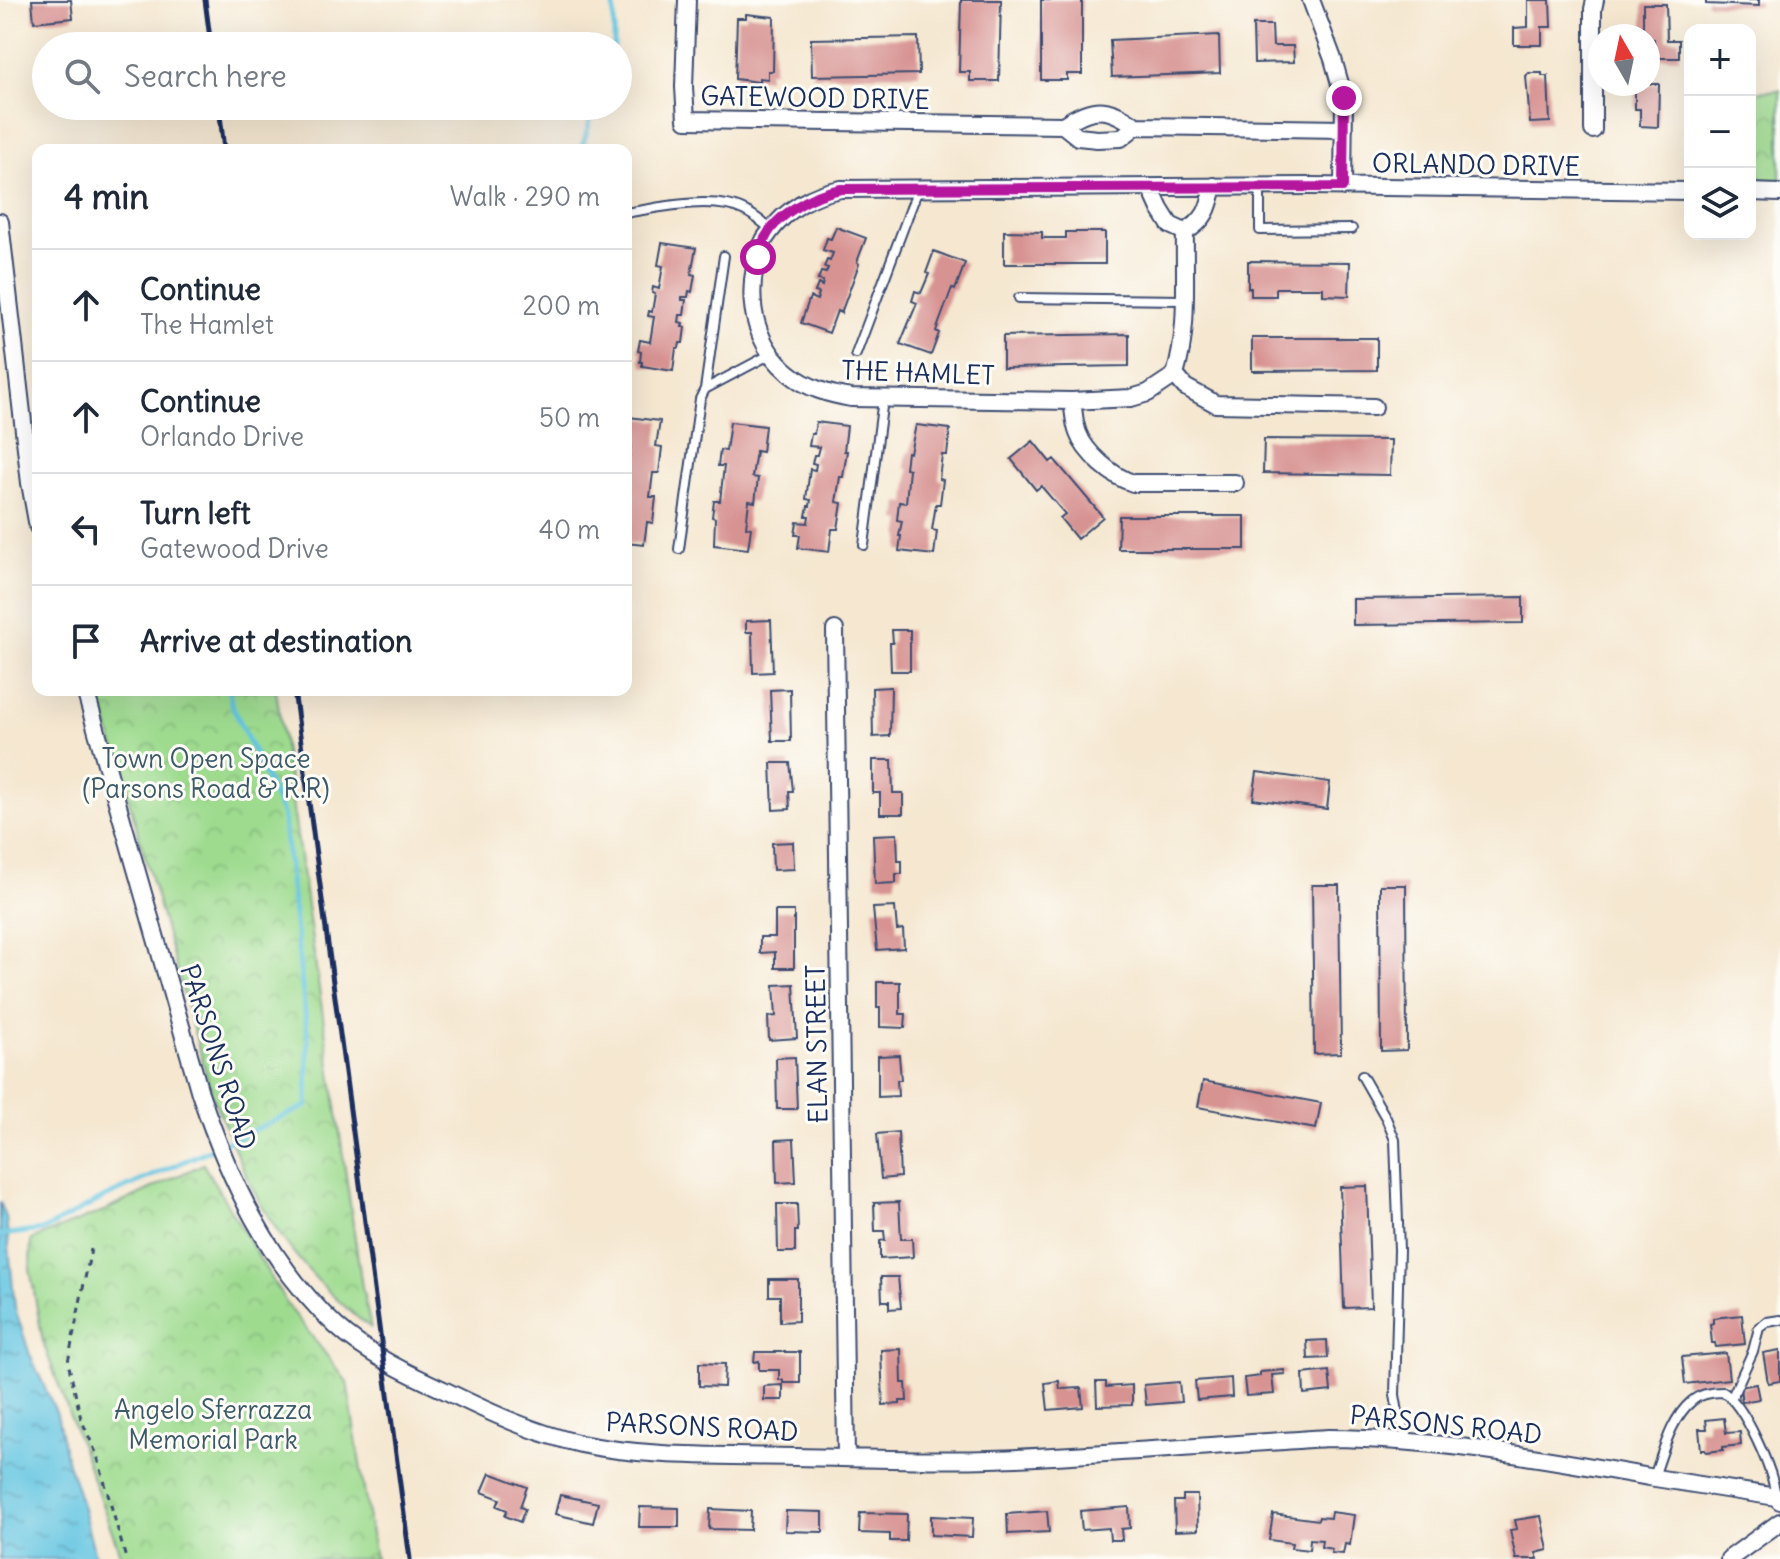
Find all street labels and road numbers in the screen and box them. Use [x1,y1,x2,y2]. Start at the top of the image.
street label: GATEWOOD DRIVE [700,79,930,116]
street label: ORLANDO DRIVE [1372,146,1580,183]
street label: THE HAMLET [841,353,995,392]
street label: PARSONS ROAD [173,960,264,1154]
street label: ELAN STREET [799,964,834,1124]
street label: PARSONS ROAD [1348,1398,1544,1451]
street label: PARSONS ROAD [605,1405,799,1448]

